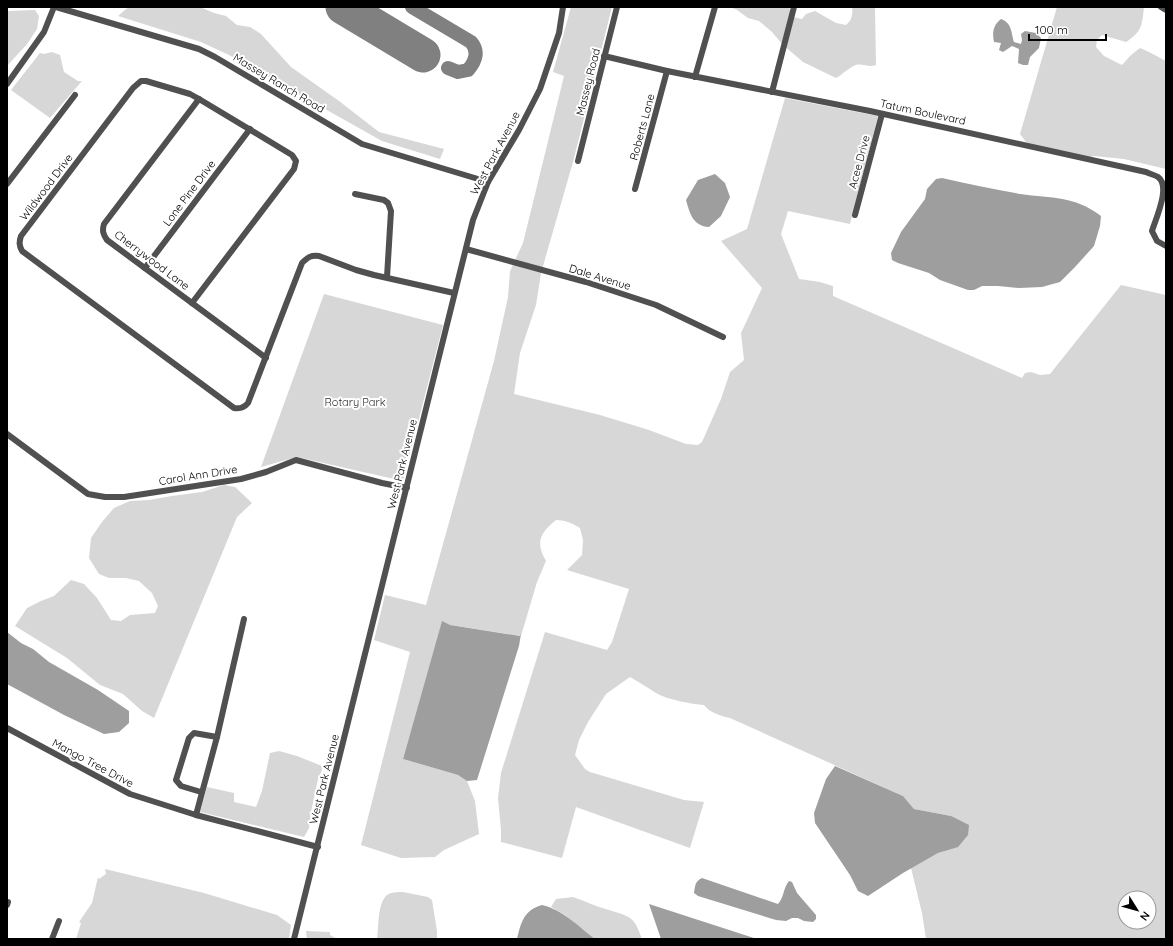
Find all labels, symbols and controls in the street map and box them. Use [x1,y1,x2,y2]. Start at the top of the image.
scale bar [1029,16,1106,42]
text: 100 m [1035,22,1068,37]
street label: Massey Road [573,47,603,117]
street label: Massey Ranch Road [231,50,327,116]
street label: Roberts Lane [626,92,658,162]
street label: Tatum Boulevard [879,96,967,128]
street label: West Park Avenue [467,109,523,197]
street label: Acee Drive [845,134,873,190]
street label: Wildwood Drive [16,151,76,223]
street label: Lone Pine Drive [160,157,218,229]
street label: Cherrywood Lane [112,227,192,293]
street label: Dale Avenue [567,261,633,293]
park label: Rotary Park [324,395,386,409]
street label: West Park Avenue [384,417,420,511]
street label: Carol Ann Drive [158,462,238,488]
street label: West Park Avenue [306,732,342,826]
street label: Mango Tree Drive [50,736,136,790]
north arrow [1117,890,1157,930]
text: N [1137,909,1153,923]

